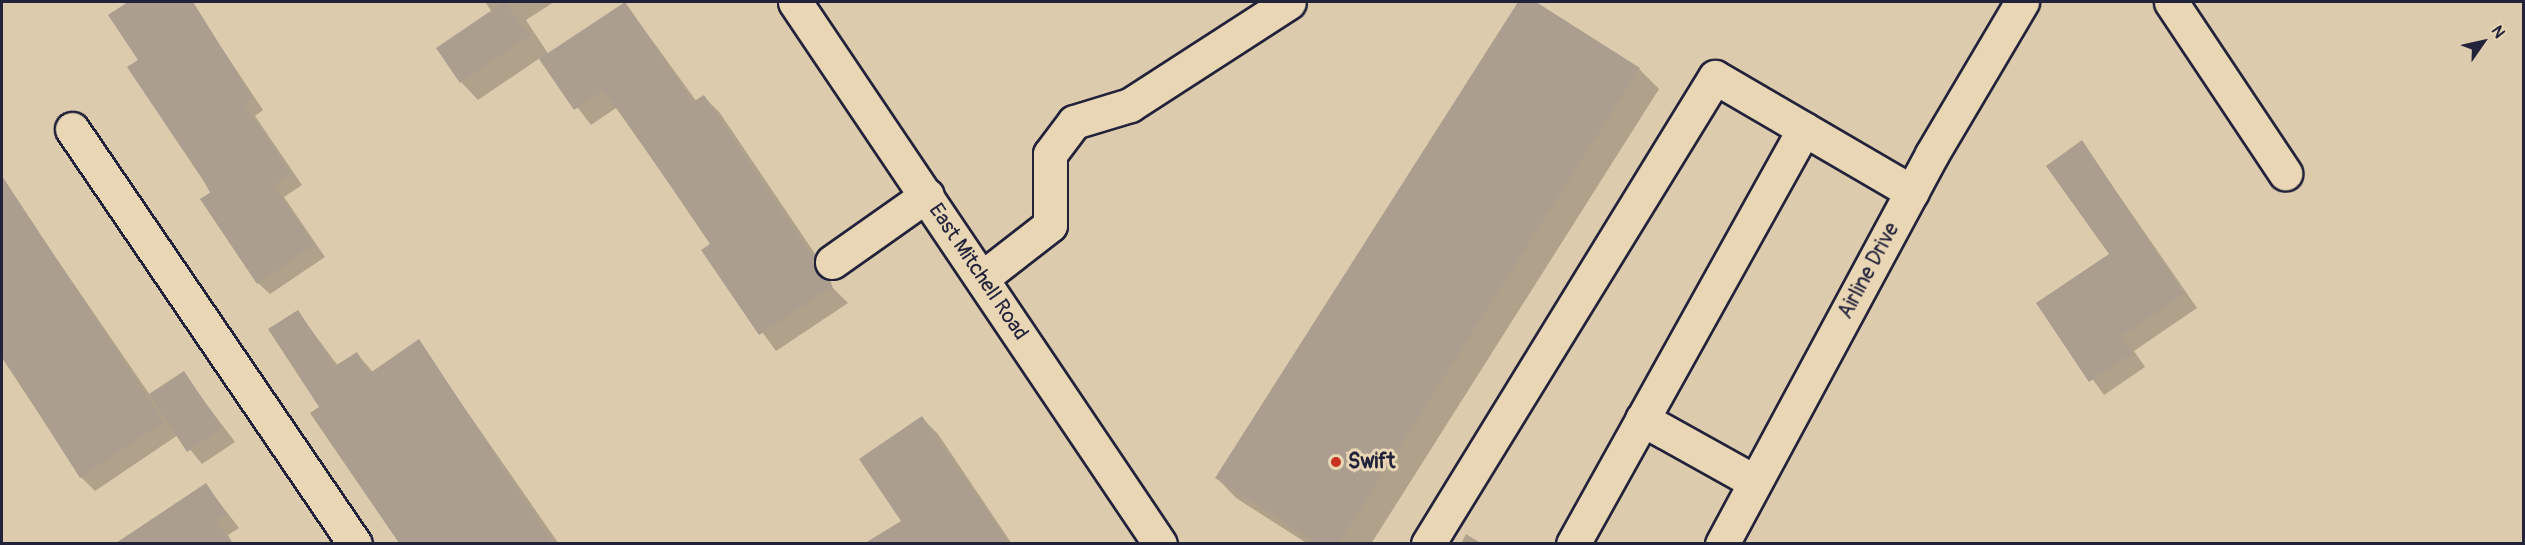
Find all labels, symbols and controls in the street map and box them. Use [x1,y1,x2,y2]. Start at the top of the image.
north arrow [2453,12,2513,72]
text: N [2487,22,2509,42]
street label: East Mitchell Road [923,199,1033,345]
street label: Airline Drive [1833,219,1905,323]
place label: Swift [1348,449,1395,475]
marker: Swift [1329,455,1343,469]

